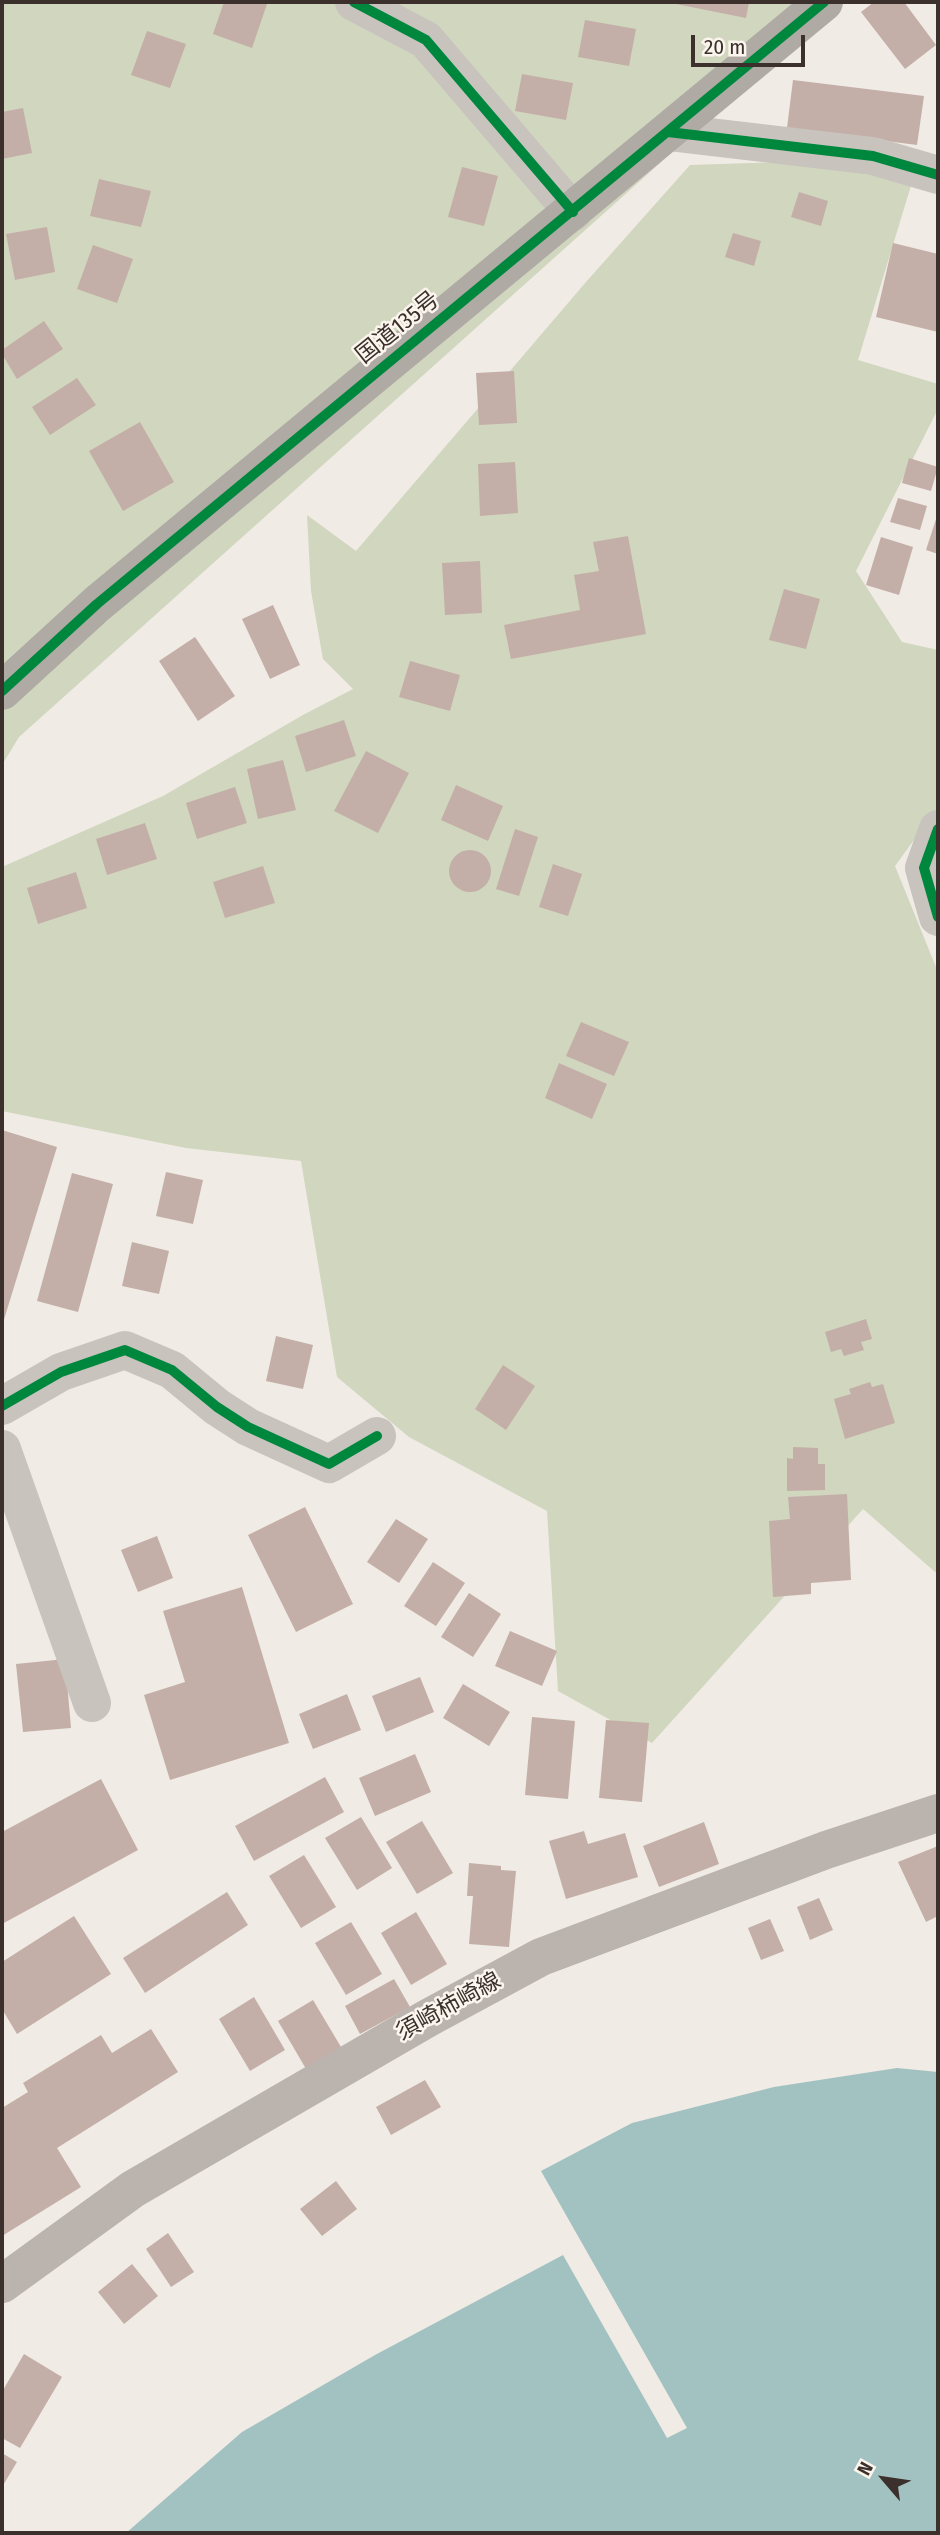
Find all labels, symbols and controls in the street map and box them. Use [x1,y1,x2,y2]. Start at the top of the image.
scale bar [695,21,809,65]
text: 20 m [704,34,745,60]
street label: 国道135号 [351,286,445,370]
street label: 須崎柿崎線 [392,1967,506,2047]
north arrow [849,2444,919,2514]
text: N [852,2458,878,2479]

